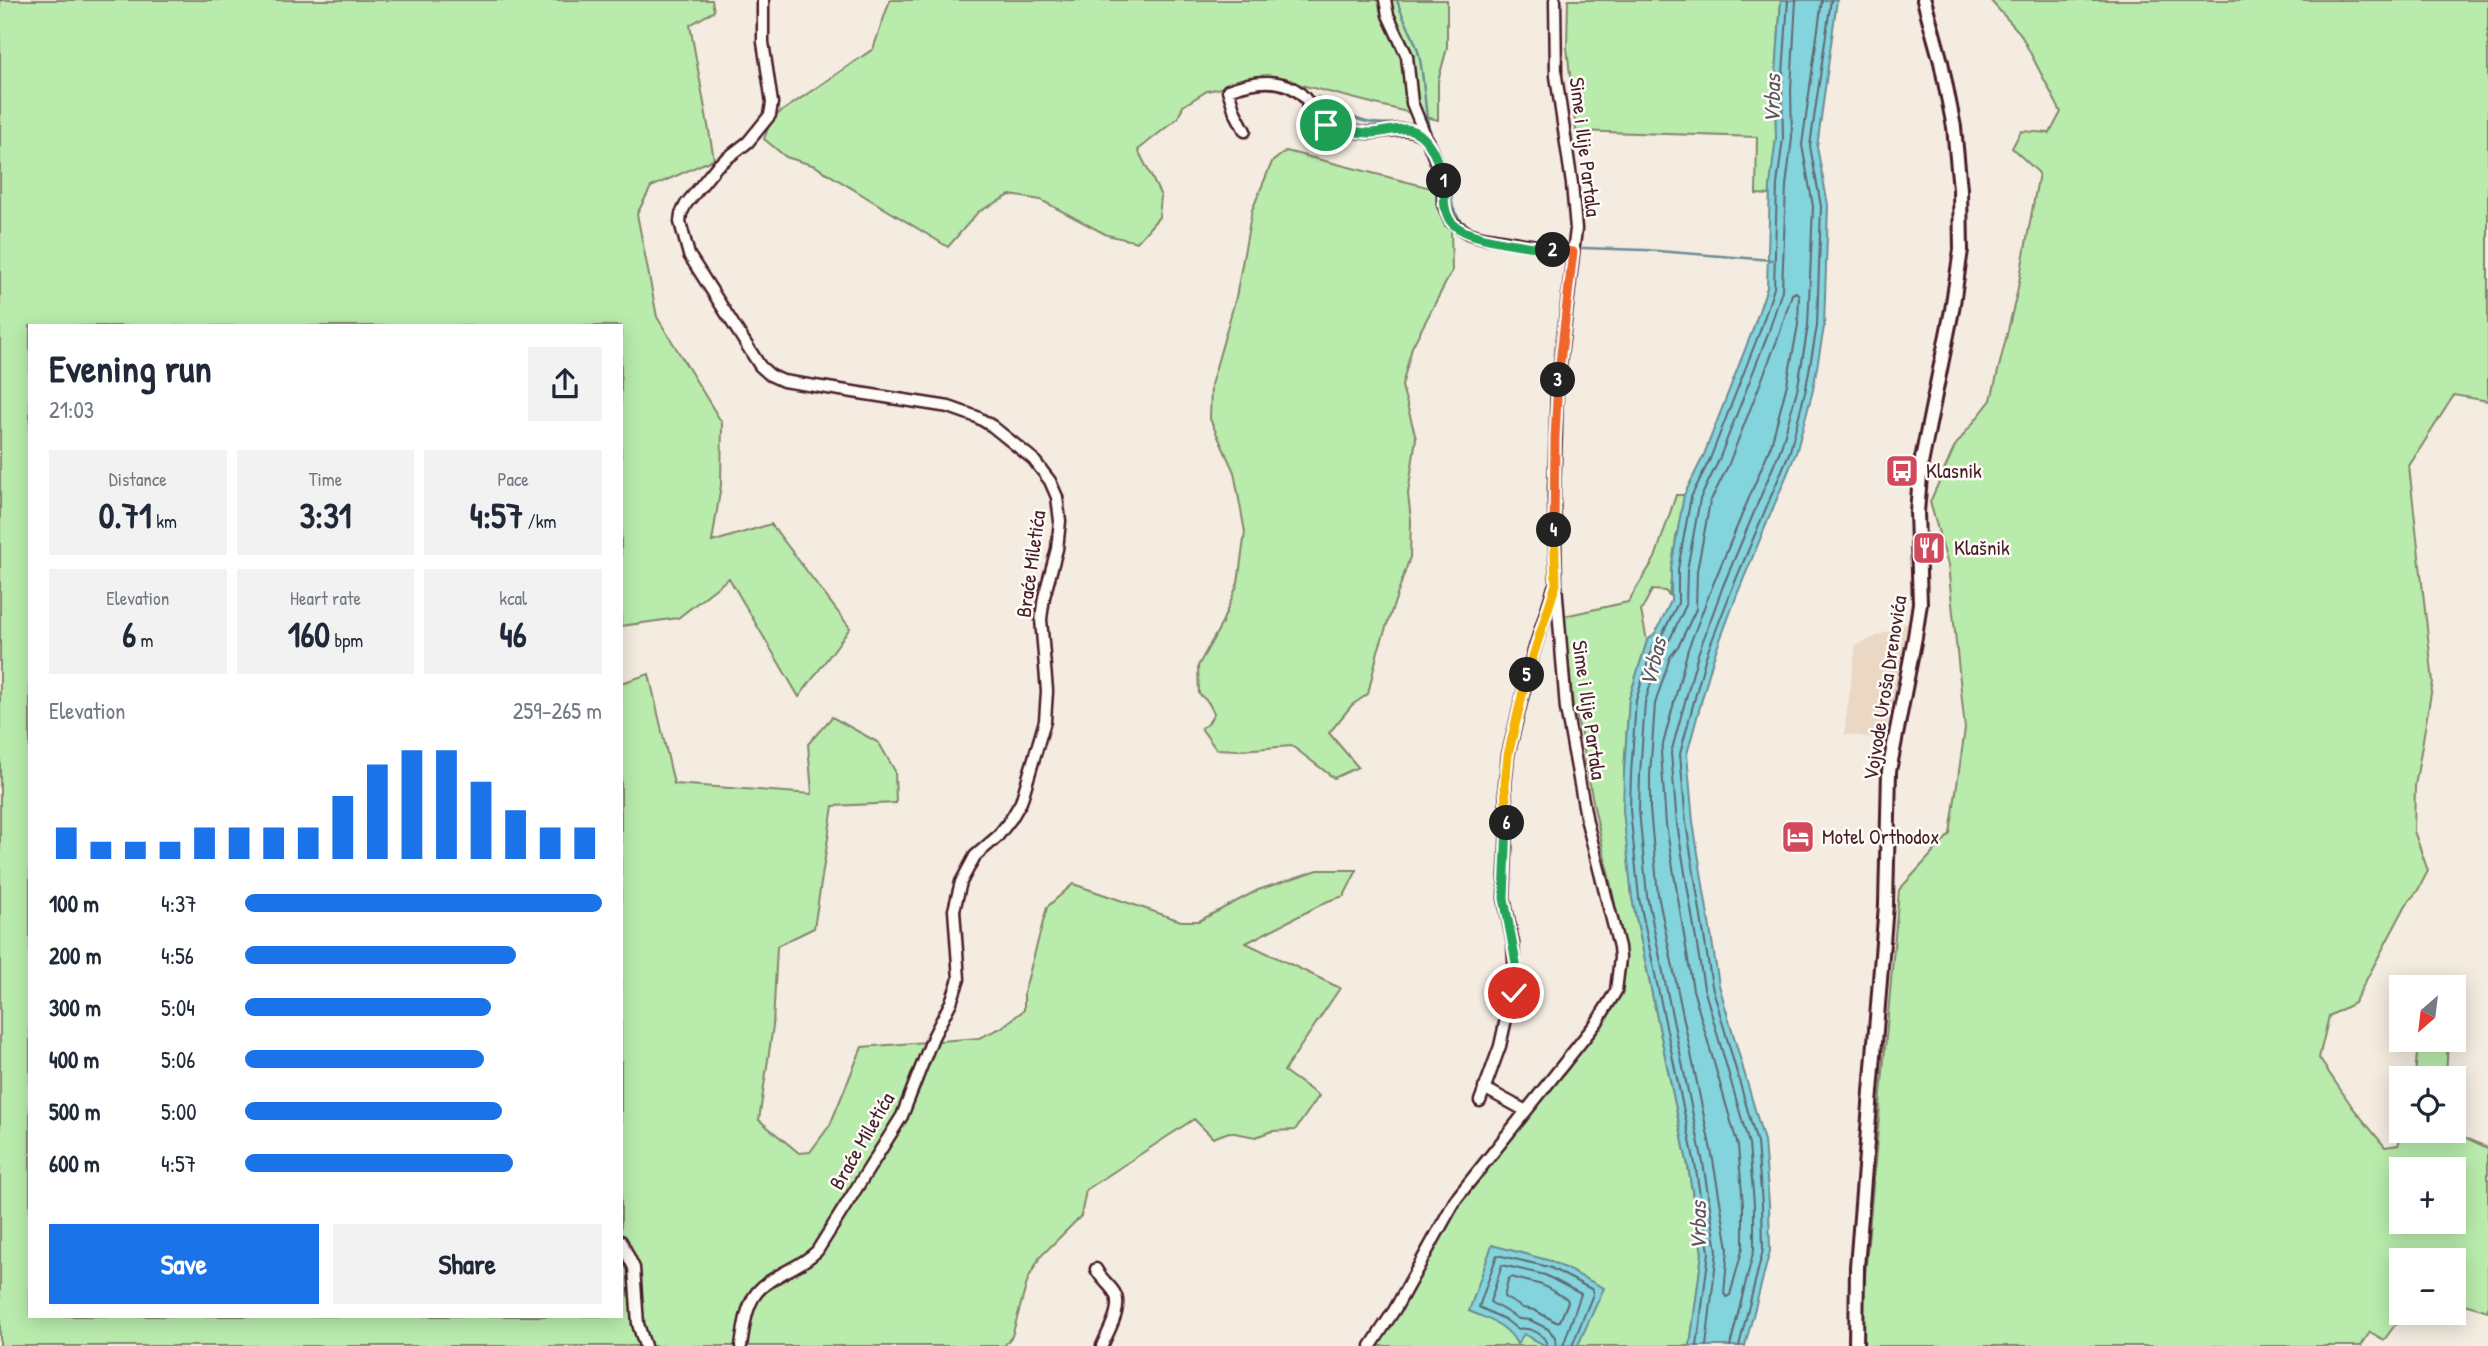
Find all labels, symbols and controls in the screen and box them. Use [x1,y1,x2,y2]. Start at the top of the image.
water label: Vrbas [1756,72,1787,124]
street label: Sime i Ilije Partala [1563,75,1608,218]
pin [1296,95,1356,155]
icon: arrive [1307,106,1345,144]
pin: 1 [1426,164,1462,198]
text: 1 [1440,167,1447,193]
pin: 2 [1536,232,1570,268]
text: 2 [1548,236,1557,262]
text: Evening run [49,342,212,394]
button: share [528,347,602,421]
pin: 3 [1540,362,1576,398]
text: 3 [1553,366,1562,392]
text: 21:03 [49,394,94,425]
bus stop icon: Klasnik [1883,452,1921,490]
place label: Klasnik [1926,456,1982,485]
text: Distance [109,466,167,492]
text: Time [309,466,342,492]
text: Pace [497,466,529,492]
text: 0.71 [99,492,152,539]
text: 3:31 [299,492,352,539]
text: 4:57 [470,492,523,539]
text: km [152,508,177,534]
text: /km [523,508,556,534]
street label: Braće Miletića [1009,509,1052,619]
pin: 4 [1536,512,1572,548]
text: 4 [1550,516,1557,542]
restaurant icon: Klašnik [1910,529,1948,567]
place label: Klašnik [1954,533,2010,562]
text: Elevation [106,585,169,611]
text: Heart rate [290,585,361,611]
text: kcal [499,585,527,611]
street label: Vojvode Uroša Drenovića [1856,594,1913,782]
text: 6 [122,611,136,658]
text: 160 [288,611,330,658]
text: 46 [500,611,527,658]
text: m [136,627,153,653]
text: bpm [330,627,363,653]
water label: Vrbas [1632,632,1674,689]
street label: Sime i Ilije Partala [1565,638,1614,781]
pin: 5 [1510,658,1544,692]
text: 5 [1522,661,1531,687]
text: Elevation [49,695,125,726]
text: 259–265 m [513,695,602,726]
pin: 6 [1490,806,1524,840]
text: 6 [1503,809,1510,835]
hotel icon: Motel Orthodox [1779,818,1817,856]
place label: Motel Orthodox [1822,822,1939,851]
text: 100 m [49,888,99,919]
text: 4:37 [161,888,197,919]
text: 200 m [49,940,101,971]
text: 4:56 [161,940,194,971]
pin [1484,963,1544,1023]
icon: check [1495,974,1533,1012]
north arrow [2389,975,2466,1052]
map controls [2389,975,2466,1325]
text: 300 m [49,992,101,1023]
text: 5:04 [161,992,195,1023]
text: 400 m [49,1044,99,1075]
text: 5:06 [161,1044,196,1075]
button: locate [2389,1066,2466,1143]
street label: Braće Miletića [822,1087,901,1195]
text: 500 m [49,1096,100,1127]
text: 5:00 [161,1096,197,1127]
text: 600 m [49,1148,100,1179]
text: 4:57 [161,1148,196,1179]
button: + [2389,1157,2466,1234]
water label: Vrbas [1682,1199,1713,1251]
button: Save [49,1224,319,1304]
button: Share [333,1224,602,1304]
button: − [2389,1248,2466,1325]

